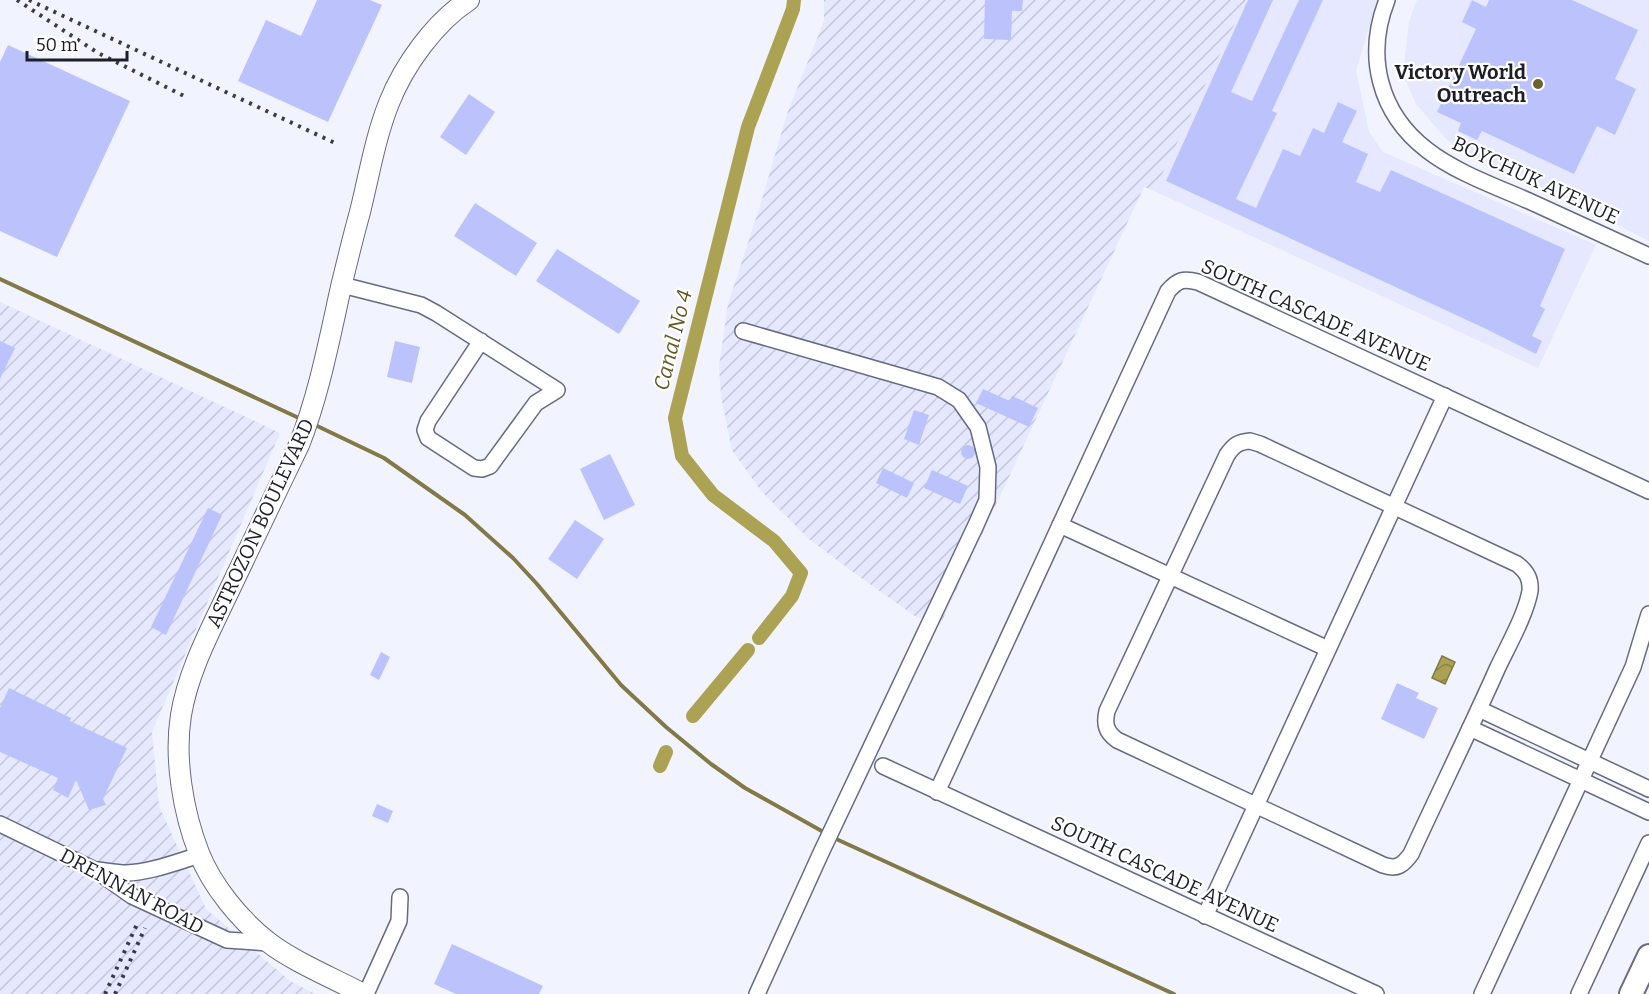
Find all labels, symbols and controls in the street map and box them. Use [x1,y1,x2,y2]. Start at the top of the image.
scale bar [27,24,128,62]
text: 50 m [36,34,78,56]
place label: Victory World Outreach [1395,60,1526,107]
marker: Victory World Outreach [1531,77,1545,91]
street label: BOYCHUK AVENUE [1449,131,1623,229]
street label: SOUTH CASCADE AVENUE [1198,254,1434,376]
water label: Canal No 4 [648,287,698,393]
street label: ASTROZON BOULEVARD [201,415,319,631]
street label: SOUTH CASCADE AVENUE [1047,811,1283,937]
street label: DRENNAN ROAD [56,843,208,939]

